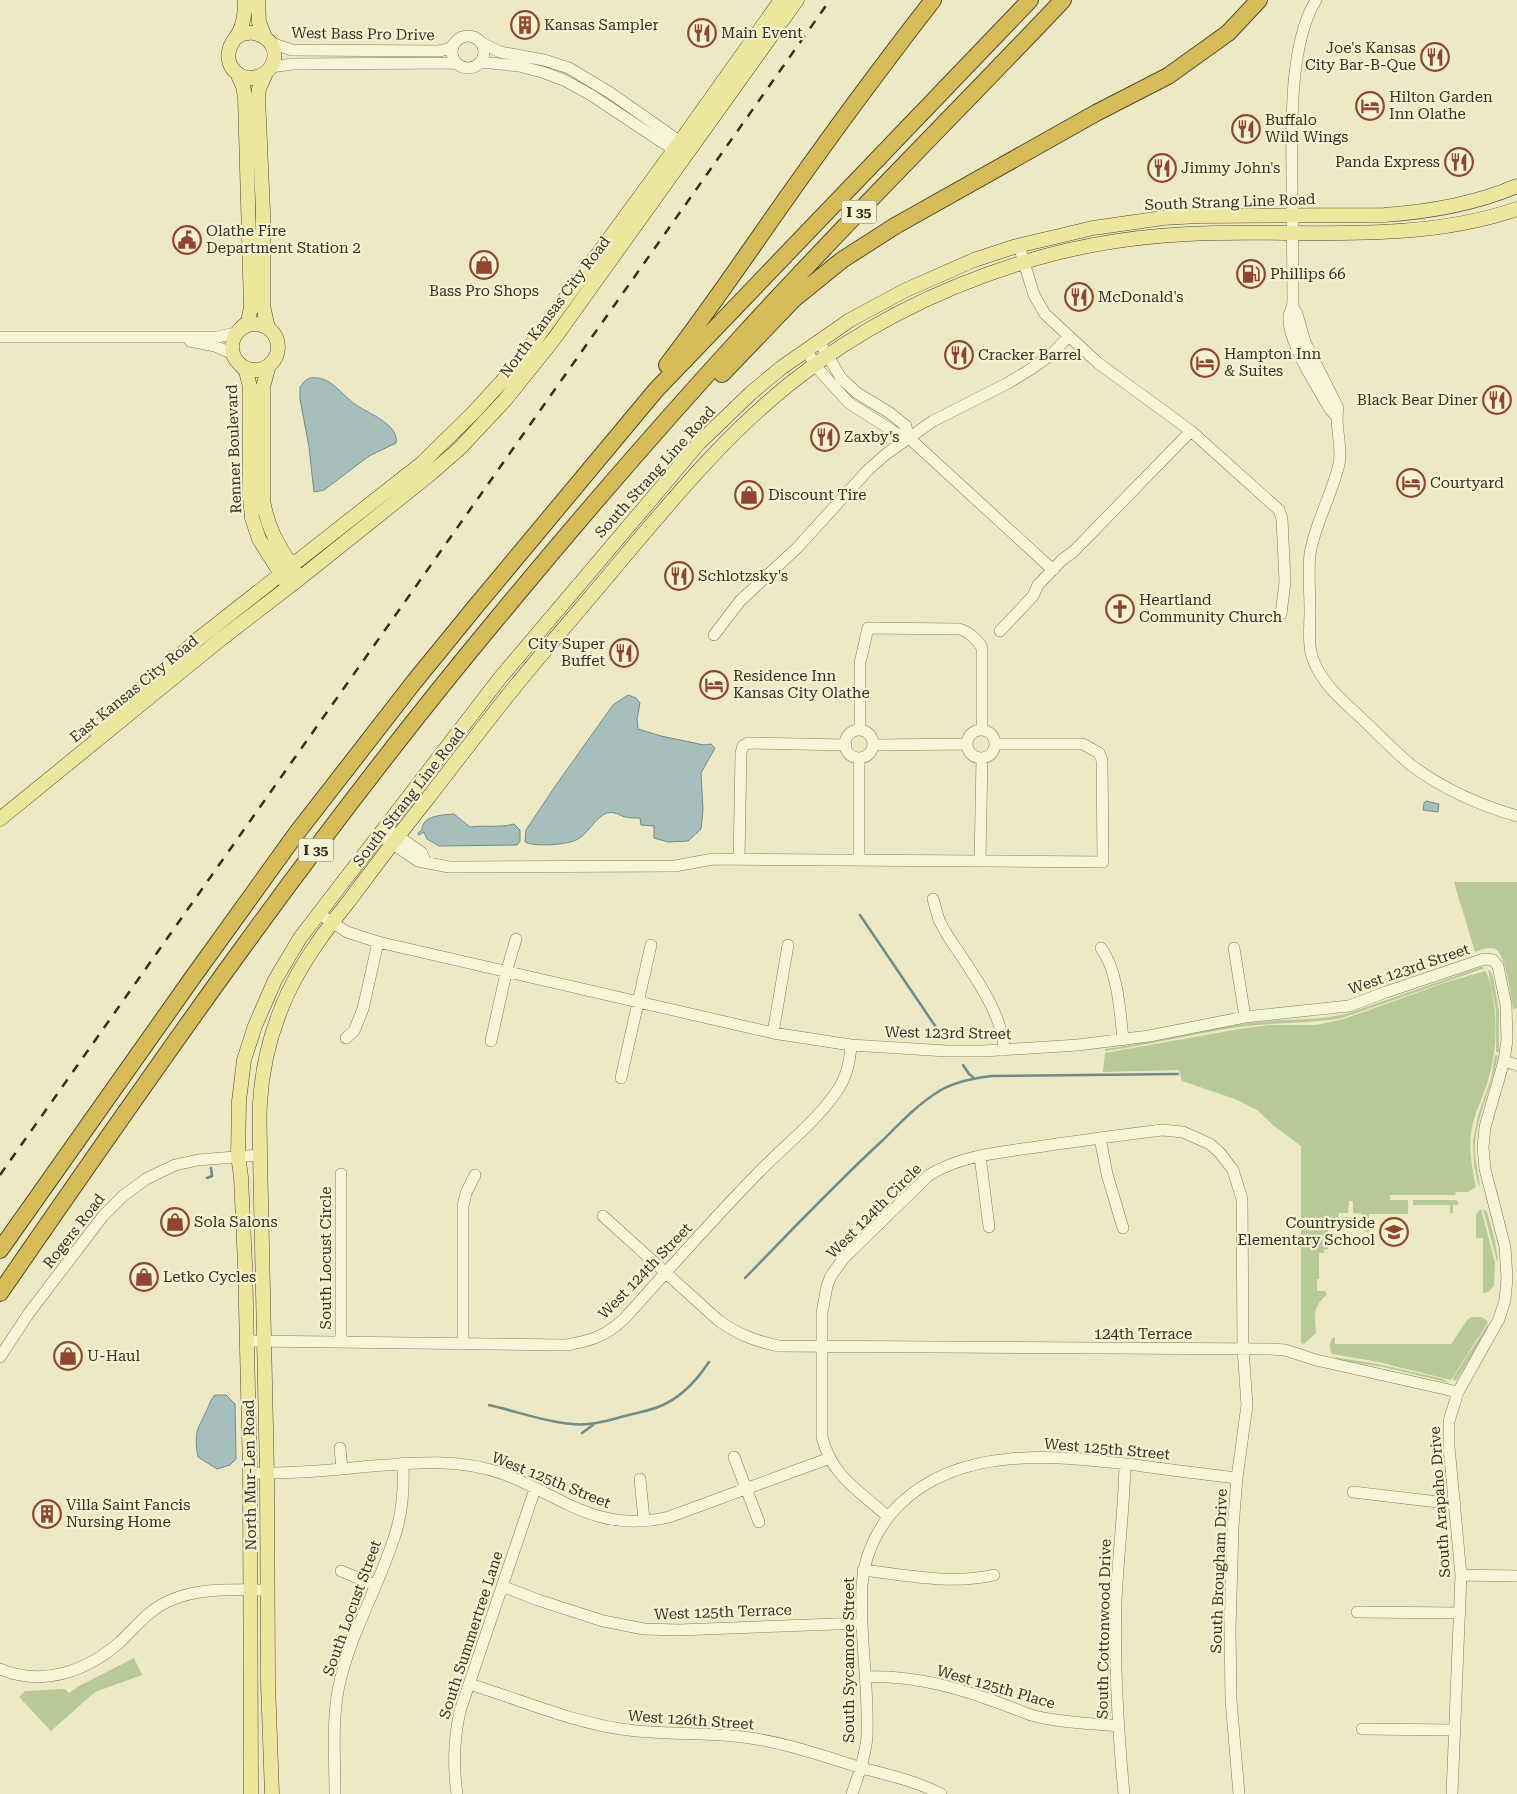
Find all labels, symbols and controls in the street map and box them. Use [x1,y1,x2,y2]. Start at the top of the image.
building icon: Kansas Sampler [510,10,540,40]
place label: Kansas Sampler [544,16,659,34]
restaurant icon: Main Event [687,18,717,48]
street label: West Bass Pro Drive [291,24,435,44]
place label: Main Event [721,24,803,42]
place label: Joe's Kansas City Bar-B-Que [1305,39,1416,74]
restaurant icon: Joe's Kansas City Bar-B-Que [1420,42,1450,72]
place label: Hilton Garden Inn Olathe [1389,88,1493,123]
hotel icon: Hilton Garden Inn Olathe [1355,91,1385,121]
place label: Buffalo Wild Wings [1265,111,1348,146]
restaurant icon: Buffalo Wild Wings [1231,114,1261,144]
restaurant icon: Panda Express [1444,147,1474,177]
restaurant icon: Jimmy John's [1147,153,1177,183]
place label: Panda Express [1335,153,1440,171]
place label: Jimmy John's [1181,159,1280,177]
street label: South Strang Line Road [1144,190,1316,214]
road number: I 35 [842,200,876,223]
place label: Olathe Fire Department Station 2 [206,222,361,257]
public building icon: Olathe Fire Department Station 2 [172,225,202,255]
street label: North Kansas City Road [496,233,614,381]
shop icon: Bass Pro Shops [469,250,499,280]
fuel station icon: Phillips 66 [1236,259,1266,289]
place label: Phillips 66 [1270,265,1346,283]
place label: Bass Pro Shops [429,282,539,300]
restaurant icon: McDonald's [1064,282,1094,312]
place label: McDonald's [1098,288,1184,306]
restaurant icon: Cracker Barrel [944,340,974,370]
place label: Hampton Inn & Suites [1224,345,1321,380]
place label: Cracker Barrel [978,346,1082,364]
hotel icon: Hampton Inn & Suites [1190,348,1220,378]
street label: Renner Boulevard [223,384,245,514]
restaurant icon: Black Bear Diner [1482,385,1512,415]
place label: Black Bear Diner [1357,391,1478,409]
street label: South Strang Line Road [591,402,719,542]
restaurant icon: Zaxby's [810,422,840,452]
place label: Zaxby's [844,428,899,446]
hotel icon: Courtyard [1396,468,1426,498]
place label: Courtyard [1430,474,1504,492]
shop icon: Discount Tire [734,480,764,510]
place label: Discount Tire [768,486,867,504]
restaurant icon: Schlotzsky's [664,561,694,591]
place label: Schlotzsky's [698,567,788,585]
place label: Heartland Community Church [1139,591,1283,626]
church icon: Heartland Community Church [1105,594,1135,624]
street label: East Kansas City Road [66,631,202,746]
place label: City Super Buffet [528,635,605,670]
restaurant icon: City Super Buffet [609,638,639,668]
place label: Residence Inn Kansas City Olathe [733,667,870,702]
hotel icon: Residence Inn Kansas City Olathe [699,670,729,700]
street label: South Strang Line Road [349,724,469,870]
road number: I 35 [298,838,334,862]
street label: West 123rd Street [1346,940,1472,998]
street label: West 123rd Street [884,1023,1012,1043]
street label: West 124th Circle [823,1160,925,1262]
street label: South Locust Circle [317,1186,335,1330]
street label: Rogers Road [39,1190,109,1272]
shop icon: Sola Salons [160,1207,190,1237]
place label: Sola Salons [194,1213,278,1231]
place label: Countryside Elementary School [1237,1214,1375,1249]
school or university icon: Countryside Elementary School [1379,1217,1409,1247]
street label: West 124th Street [595,1219,696,1323]
shop icon: Letko Cycles [129,1262,159,1292]
place label: Letko Cycles [163,1268,256,1286]
street label: 124th Terrace [1094,1325,1192,1343]
shop icon: U-Haul [53,1341,83,1371]
place label: U-Haul [87,1347,140,1365]
street label: North Mur-Len Road [240,1399,260,1551]
street label: South Arapaho Drive [1426,1426,1454,1578]
street label: West 125th Street [1043,1435,1171,1464]
street label: West 125th Street [489,1448,613,1512]
street label: South Brougham Drive [1207,1488,1231,1654]
place label: Villa Saint Fancis Nursing Home [66,1496,190,1531]
building icon: Villa Saint Fancis Nursing Home [32,1499,62,1529]
street label: South Locust Street [319,1537,385,1678]
street label: South Cottonwood Drive [1093,1539,1115,1719]
street label: South Summertree Lane [435,1549,507,1721]
street label: South Sycamore Street [840,1577,858,1743]
street label: West 125th Terrace [654,1601,792,1623]
street label: West 125th Place [935,1661,1057,1713]
street label: West 126th Street [627,1707,755,1733]

